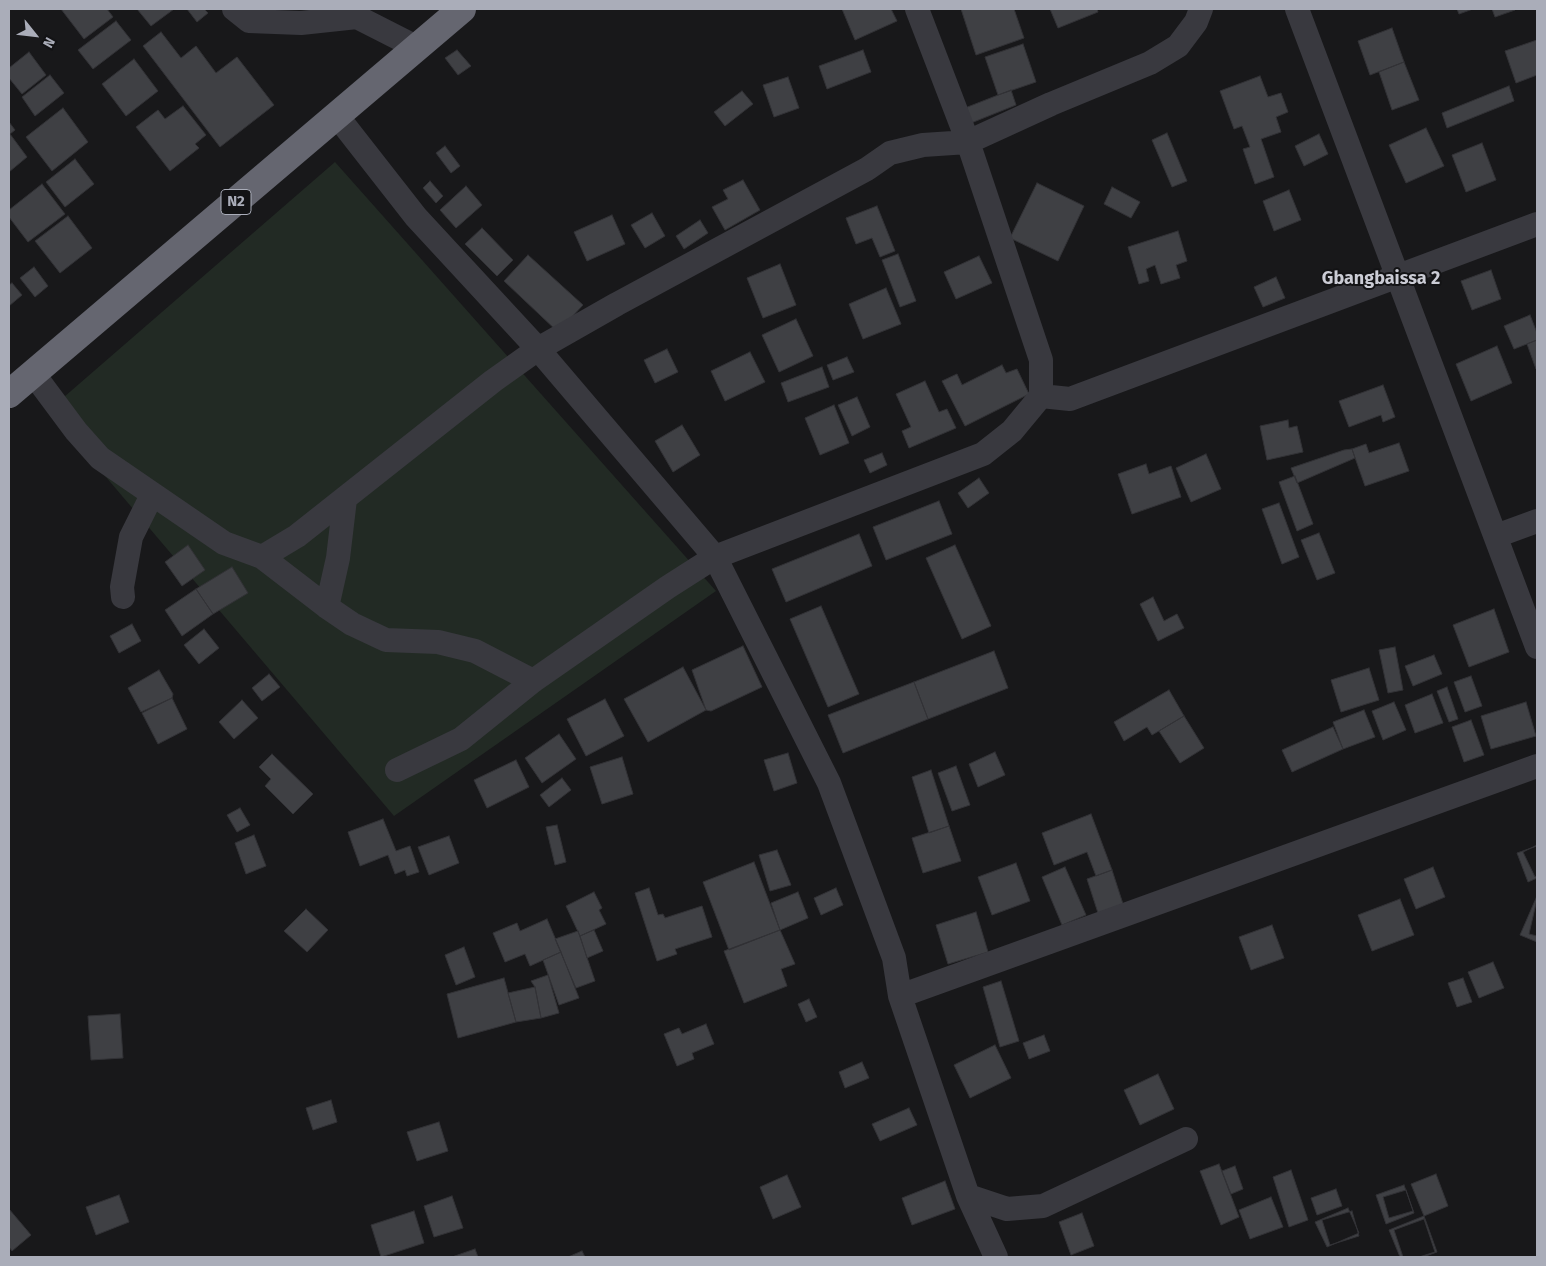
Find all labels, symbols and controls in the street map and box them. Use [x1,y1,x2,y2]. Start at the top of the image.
north arrow [10,10,60,60]
text: N [39,34,58,51]
road number: N2 [221,190,251,214]
district label: Gbangbaissa 2 [1322,268,1440,290]

